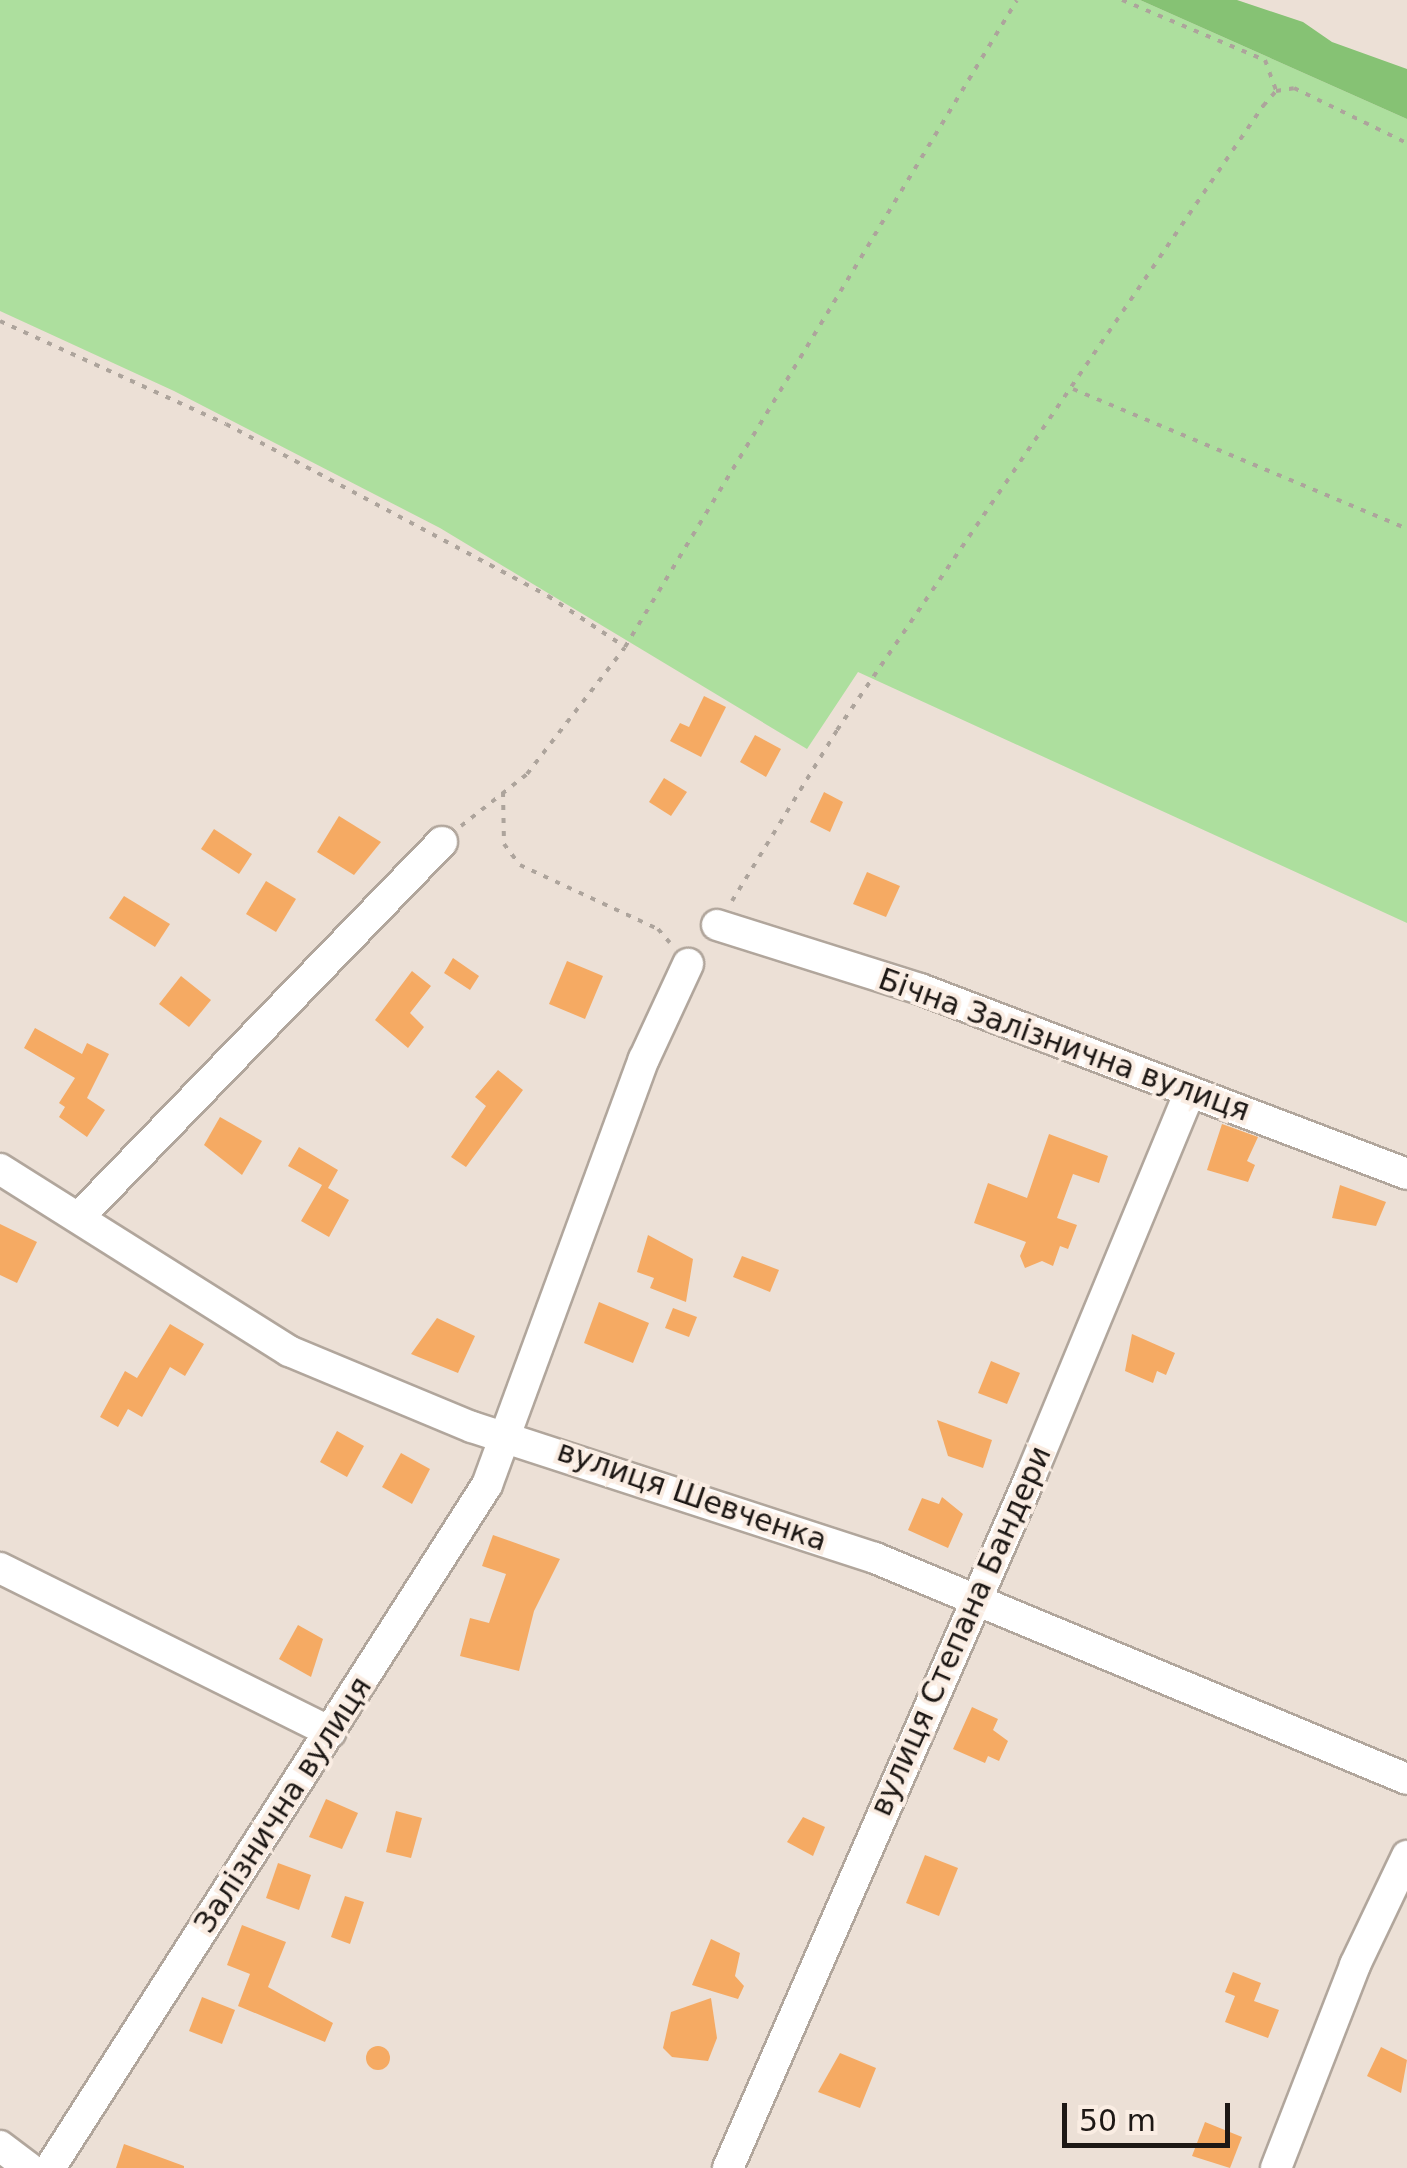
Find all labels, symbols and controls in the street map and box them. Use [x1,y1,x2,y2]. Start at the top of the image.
street label: Бічна Залізнична вулиця [874,961,1254,1129]
street label: вулиця Шевченка [553,1433,831,1559]
street label: вулиця Степана Бандери [863,1441,1059,1821]
street label: Залізнична вулиця [187,1670,379,1940]
scale bar [1067,2083,1234,2145]
text: 50 m [1079,2103,1156,2138]

